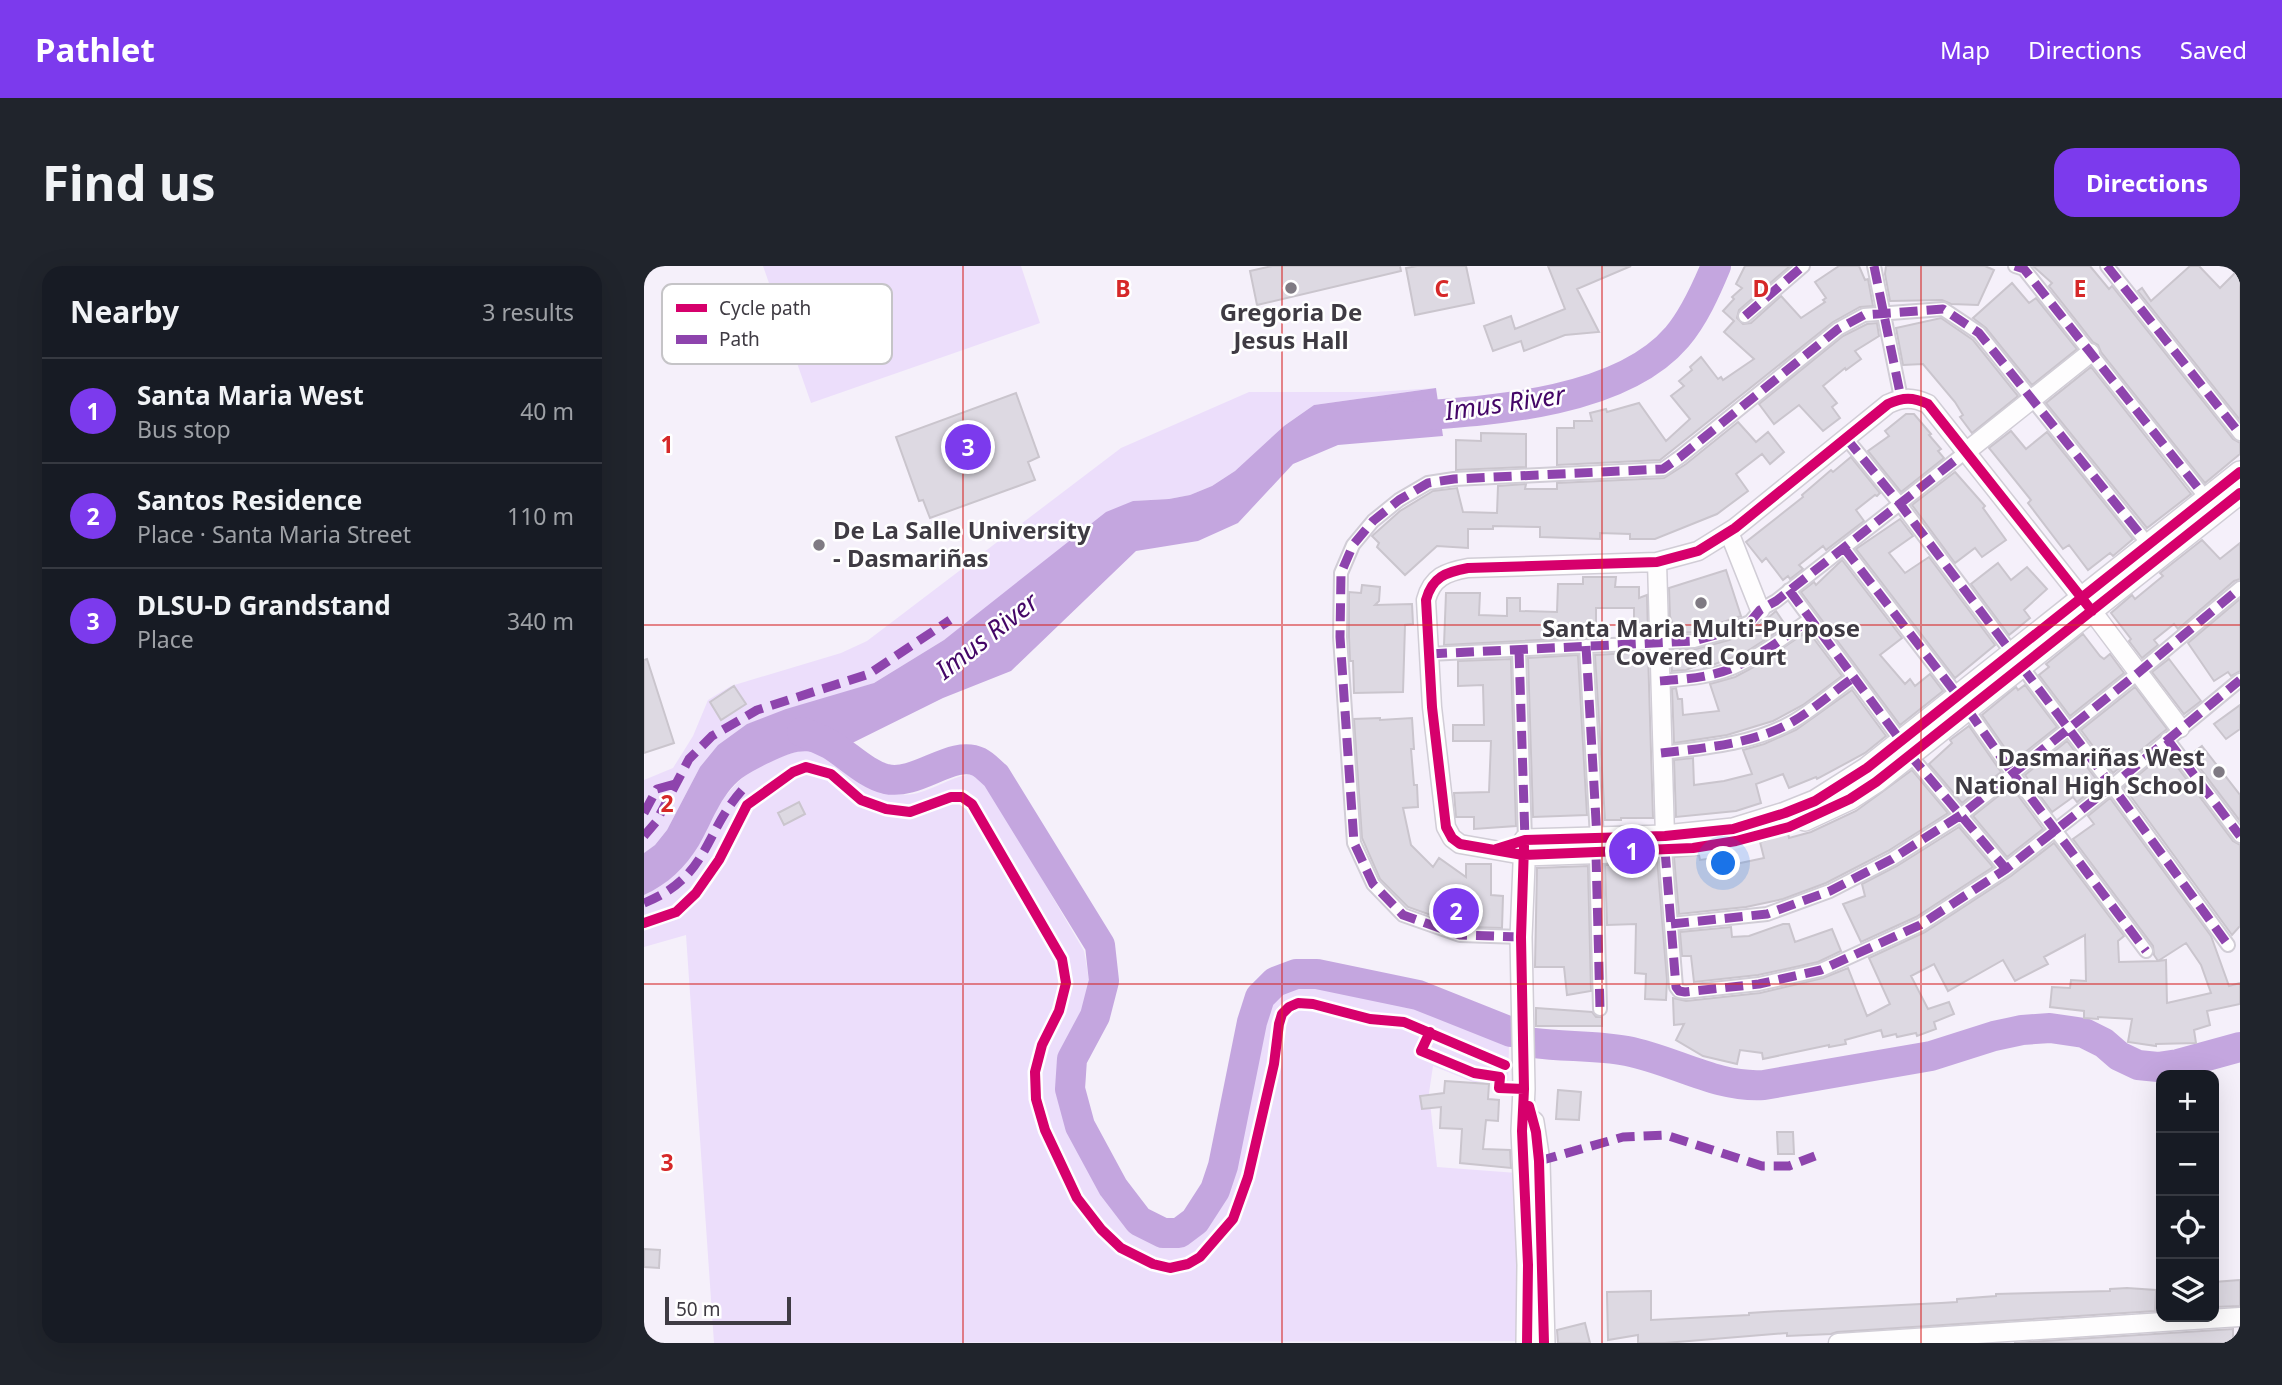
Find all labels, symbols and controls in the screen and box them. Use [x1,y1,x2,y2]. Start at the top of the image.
text: Pathlet [35,27,155,72]
text: Map [1940,33,1990,66]
text: Directions [2028,33,2142,66]
text: Saved [2180,33,2247,66]
button: Directions [2054,148,2240,217]
text: Find us [42,149,216,215]
text: B [1115,272,1131,304]
text: C [1435,272,1450,304]
text: D [1753,272,1769,304]
text: E [2074,272,2086,304]
marker: Gregoria De Jesus Hall [1283,280,1299,296]
legend [662,284,892,364]
text: Nearby [70,291,179,332]
text: Cycle path [719,295,811,321]
place label: Gregoria De Jesus Hall [1220,295,1362,356]
text: 3 results [482,296,574,328]
text: Path [719,326,760,352]
water label: Imus River [1441,376,1569,428]
text: Santa Maria West [137,377,364,413]
text: 1 [86,395,100,427]
text: 40 m [520,395,574,427]
text: Bus stop [137,413,231,445]
pin: 3 [945,421,991,473]
text: 1 [660,428,674,460]
text: Santos Residence [137,482,362,518]
text: 2 [86,500,100,532]
text: 110 m [507,500,574,532]
place label: De La Salle University - Dasmariñas [833,513,1091,574]
text: Place · Santa Maria Street [137,518,411,550]
marker: De La Salle University - Dasmariñas [811,537,827,553]
water label: Imus River [927,583,1047,687]
text: DLSU-D Grandstand [137,587,391,623]
marker: Santa Maria Multi-Purpose Covered Court [1693,595,1709,611]
text: 3 [86,605,100,637]
text: 340 m [507,605,574,637]
place label: Santa Maria Multi-Purpose Covered Court [1542,611,1860,672]
text: Place [137,623,194,655]
place label: Dasmariñas West National High School [1954,740,2205,801]
marker: Dasmariñas West National High School [2211,764,2227,780]
text: 2 [660,787,674,819]
pin: 1 [1609,825,1655,877]
your location [1706,846,1740,880]
pin: 2 [1433,885,1479,937]
map controls [2156,1070,2219,1322]
button: + [2156,1070,2219,1133]
button: − [2156,1133,2219,1196]
text: 3 [660,1146,674,1178]
button: locate [2156,1196,2219,1259]
button: layers [2156,1259,2219,1322]
scale bar [665,1294,791,1326]
text: 50 m [676,1296,720,1322]

